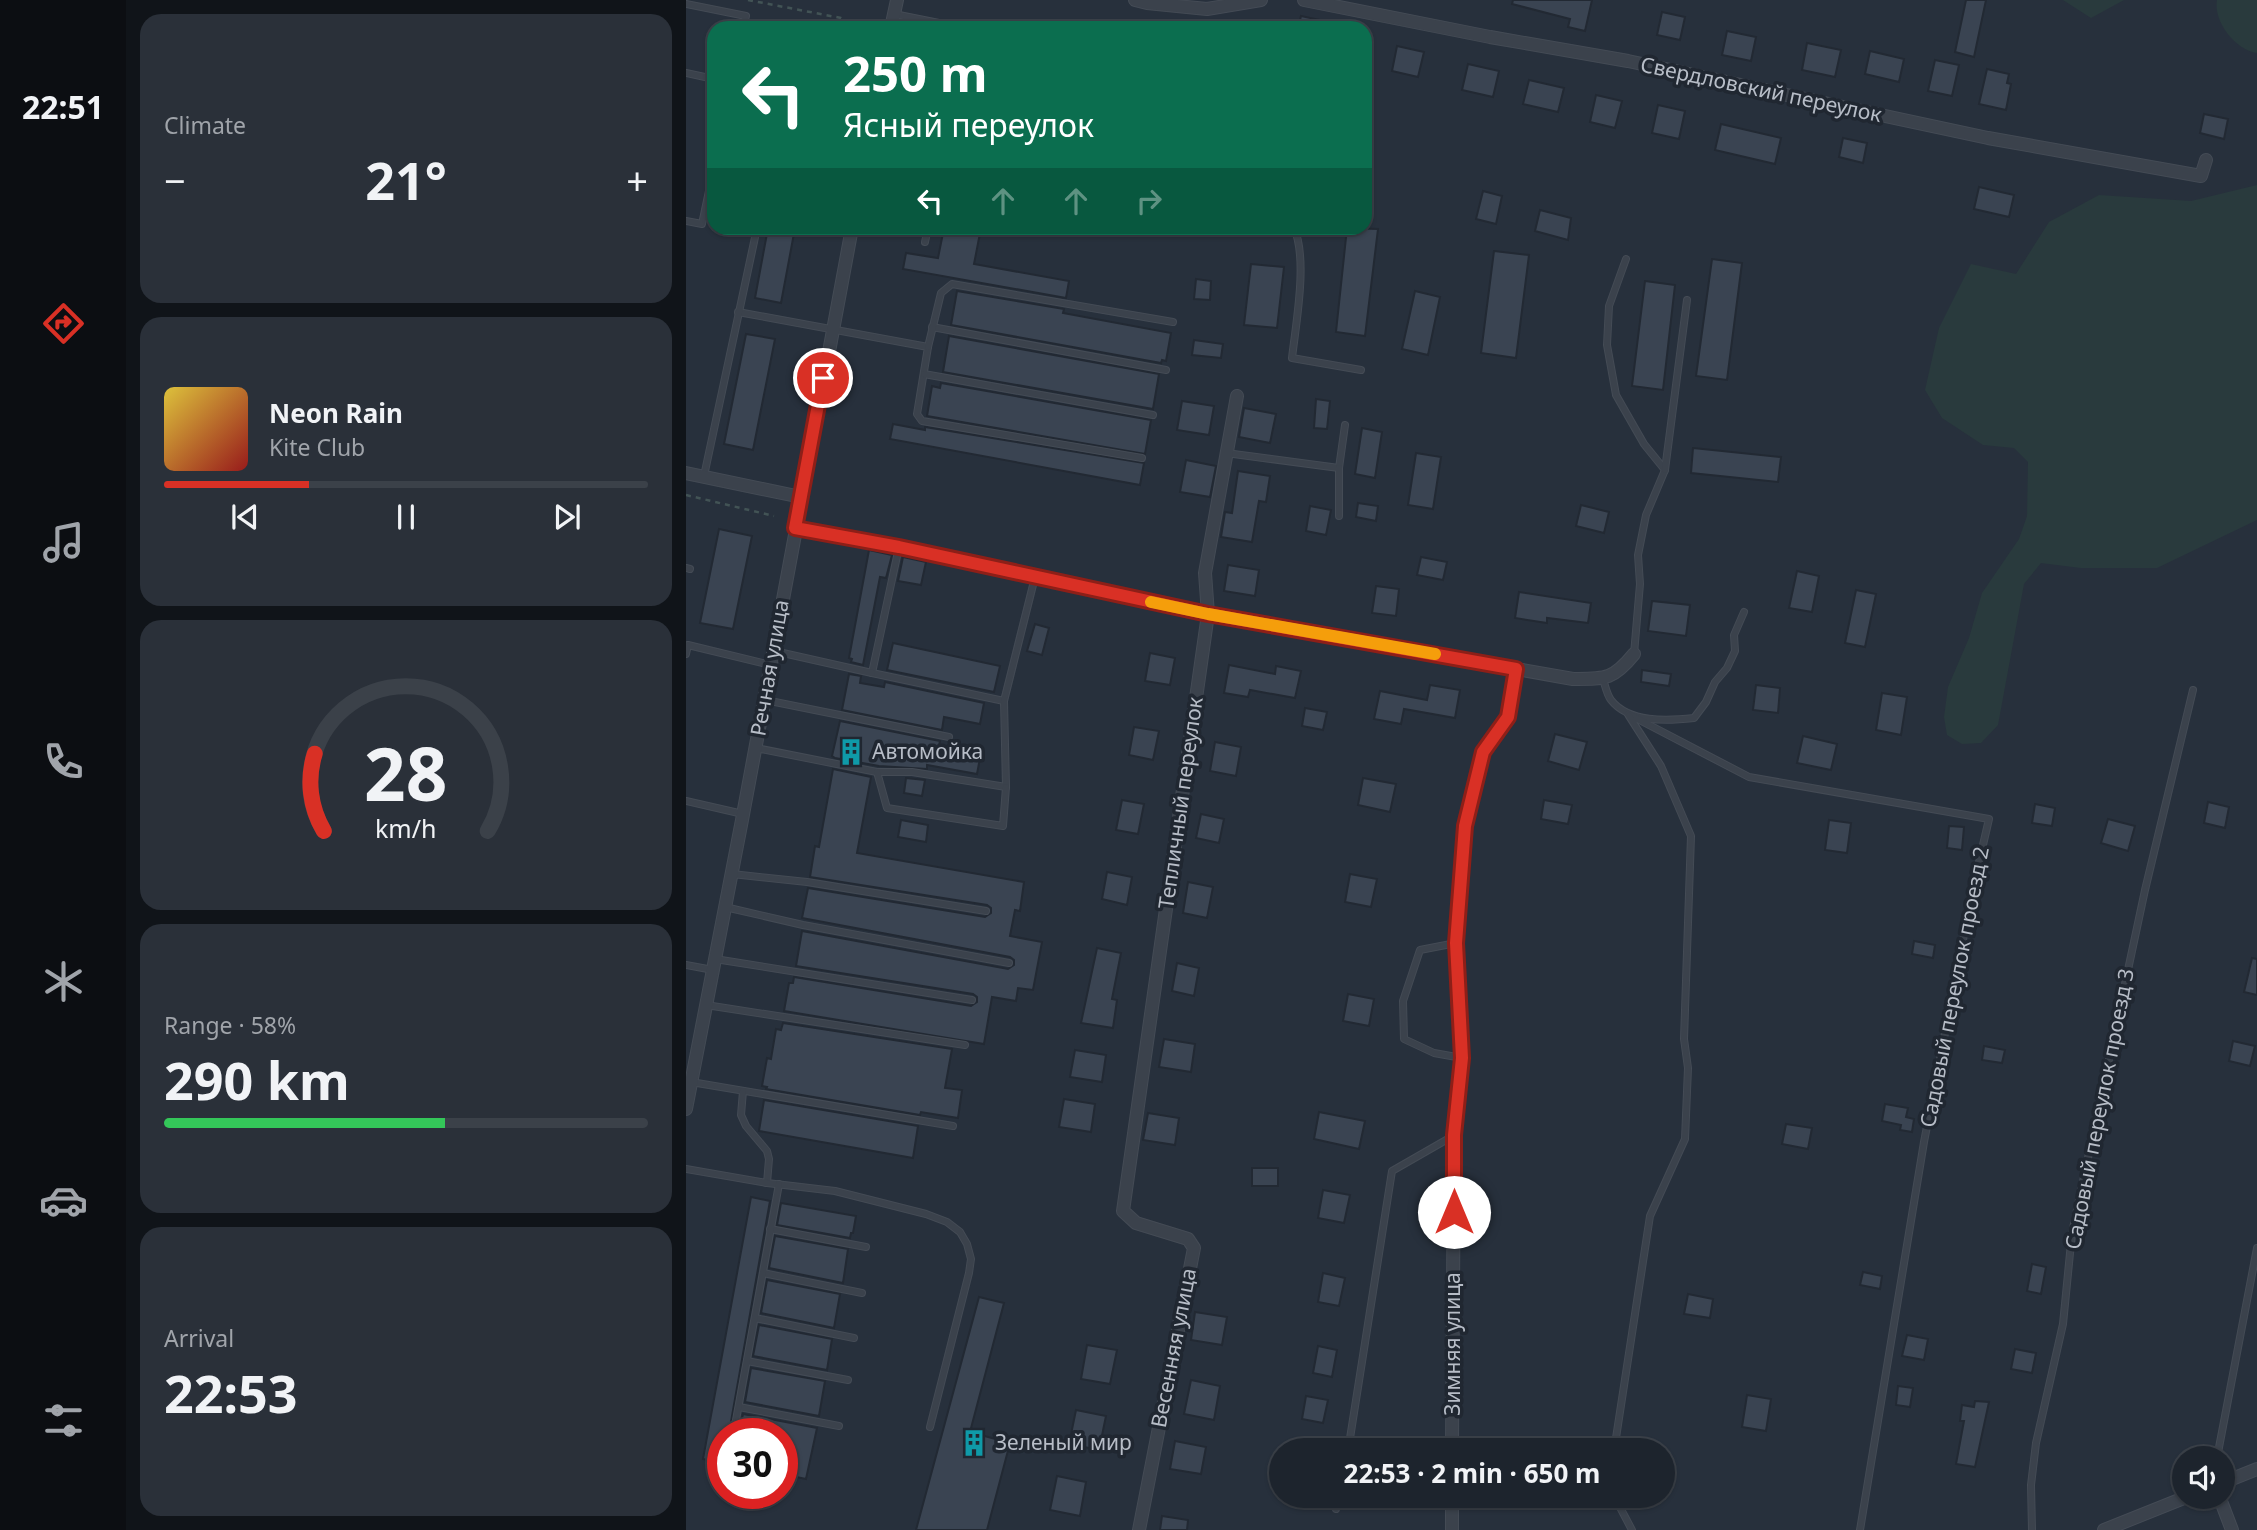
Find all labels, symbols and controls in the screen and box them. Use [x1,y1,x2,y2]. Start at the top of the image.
text: 250 m [843,40,988,106]
icon: left [728,49,819,140]
street label: Свердловский переулок [1638,50,1884,128]
text: 22:51 [22,85,104,128]
text: Ясный переулок [843,103,1094,146]
text: Climate [164,109,246,141]
text: 21° [365,144,447,215]
text: − [164,154,186,206]
text: + [626,154,648,206]
icon: left [911,182,949,220]
icon: ahead [984,182,1022,220]
icon: ahead [1057,182,1095,220]
icon: right [1130,182,1168,220]
icon: directions [39,299,88,348]
pin [793,348,853,408]
icon: arrive [804,359,842,397]
text: Neon Rain [269,395,403,431]
text: Kite Club [269,431,365,463]
icon: previous [226,498,264,536]
icon: pause [387,498,425,536]
icon: next [548,498,586,536]
icon: music [39,518,88,567]
street label: Речная улица [743,597,795,738]
street label: Тепличный переулок [1151,695,1209,911]
text: 28 [364,723,448,822]
icon: phone [39,737,88,786]
building icon: Автомойка [836,737,866,767]
place label: Автомойка [872,737,983,765]
text: km/h [375,811,437,845]
street label: Садовый переулок проезд 2 [1913,844,1995,1130]
icon: climate [39,957,88,1006]
street label: Садовый переулок проезд 3 [2058,966,2140,1252]
text: Range · 58% [164,1009,296,1041]
text: 290 km [164,1044,350,1115]
position arrow [1417,1175,1491,1249]
icon: car [39,1176,88,1225]
street label: Весенняя улица [1144,1266,1202,1430]
street label: Зимняя улица [1438,1272,1466,1416]
text: Arrival [164,1322,234,1354]
text: 22:53 [164,1357,298,1428]
icon: filters [39,1396,88,1445]
speed limit sign: 30 [707,1418,798,1509]
building icon: Зеленый мир [959,1428,989,1458]
place label: Зеленый мир [995,1428,1132,1456]
map controls [2172,1446,2235,1509]
button: sound [2172,1446,2235,1509]
text: 22:53 · 2 min · 650 m [1344,1455,1600,1491]

